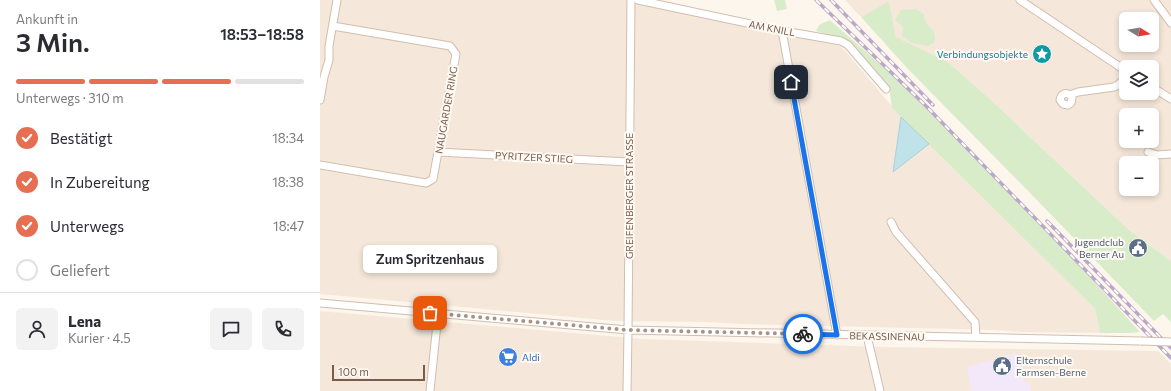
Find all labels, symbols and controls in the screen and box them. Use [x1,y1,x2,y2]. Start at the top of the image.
text: Ankunft in [16,11,78,27]
north arrow [1119,12,1159,52]
map controls [1119,12,1159,196]
street label: AM KNILL [748,18,796,38]
text: 18:53–18:58 [220,25,304,43]
text: 3 Min. [16,26,90,57]
place icon: Verbindungsobjekte [1031,43,1053,65]
place label: Verbindungsobjekte [937,48,1028,60]
button: layers [1119,60,1159,100]
street label: NAUGARDER RING [432,65,460,155]
pin [774,65,808,99]
icon: home [780,71,802,93]
text: Unterwegs · 310 m [16,90,124,106]
button: + [1119,108,1159,148]
icon: check [16,127,38,149]
text: Bestätigt [50,129,113,147]
text: 18:34 [272,130,304,146]
street label: GREIFENBERGER STRASSE [623,133,635,259]
street label: PYRITZER STIEG [495,149,573,165]
button: − [1119,156,1159,196]
icon: check [16,171,38,193]
text: In Zubereitung [50,173,150,191]
text: 18:38 [272,174,304,190]
icon: check [16,215,38,237]
text: Unterwegs [50,217,124,235]
text: 18:47 [273,218,304,234]
place label: Jugendclub Berner Au [1074,236,1124,260]
public building icon: Jugendclub Berner Au [1127,237,1149,259]
callout: Zum Spritzenhaus [363,245,497,273]
text: Zum Spritzenhaus [376,251,484,267]
text: Geliefert [50,261,110,279]
pin [413,296,447,330]
icon: bag [419,302,441,324]
button: person [16,308,58,350]
button: chat [210,308,252,350]
button: phone [262,308,304,350]
text: Lena [68,312,101,330]
courier [783,314,823,354]
icon: bike [792,323,814,345]
street label: BEKASSINENAU [849,329,925,343]
text: Kurier · 4.5 [68,330,131,346]
supermarket icon: Aldi [497,346,519,368]
place label: Aldi [522,351,540,363]
place label: Elternschule Farmsen-Berne [1016,354,1086,378]
public building icon: Elternschule Farmsen-Berne [991,355,1013,377]
scale bar [332,363,425,382]
text: 100 m [338,365,369,378]

